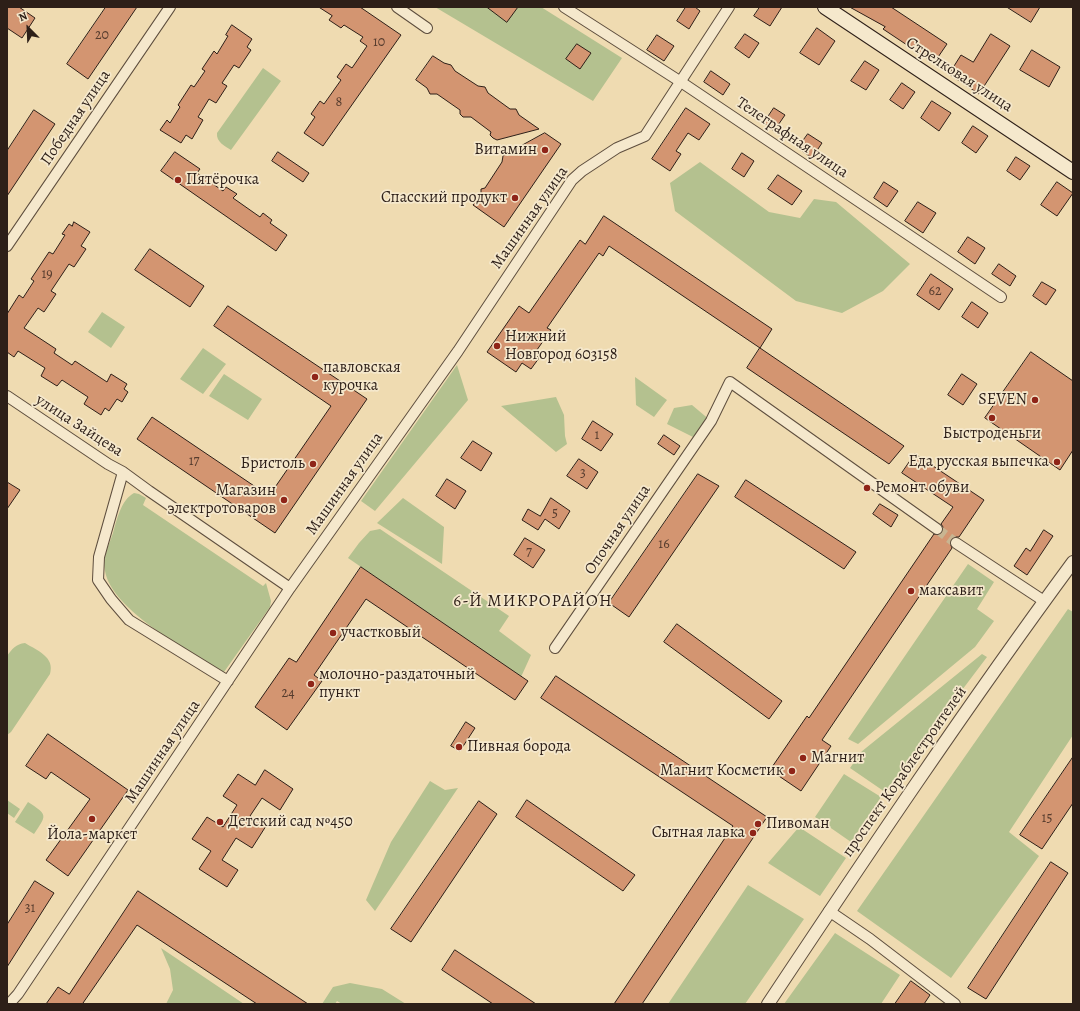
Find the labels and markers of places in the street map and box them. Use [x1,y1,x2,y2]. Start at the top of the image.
place label: Витамин [474,140,537,160]
marker: Витамин [540,145,550,155]
place label: Пятёрочка [186,170,259,190]
marker: Пятёрочка [173,175,183,185]
place label: Спасский продукт [381,188,507,208]
marker: Спасский продукт [510,193,520,203]
place label: Нижний Новгород 603158 [505,327,617,365]
marker: Нижний Новгород 603158 [492,341,502,351]
place label: павловская курочка [323,358,401,396]
marker: павловская курочка [310,372,320,382]
place label: SEVEN [978,390,1027,410]
marker: SEVEN [1030,395,1040,405]
marker: Быстроденьги [987,413,997,423]
place label: Быстроденьги [943,424,1041,444]
place label: Еда русская выпечка [908,452,1049,472]
place label: Бристоль [241,454,305,474]
marker: Еда русская выпечка [1052,457,1062,467]
marker: Бристоль [308,459,318,469]
place label: Ремонт обуви [875,478,969,498]
place label: Магазин электротоваров [167,481,276,519]
marker: Ремонт обуви [862,483,872,493]
marker: Магазин электротоваров [279,495,289,505]
place label: максавит [919,581,983,601]
marker: максавит [906,586,916,596]
place label: участковый [341,623,421,643]
marker: участковый [328,628,338,638]
place label: молочно-раздаточный пункт [319,665,475,703]
marker: молочно-раздаточный пункт [306,679,316,689]
place label: Пивная борода [467,737,571,757]
marker: Пивная борода [454,742,464,752]
place label: Магнит [811,748,864,768]
marker: Магнит [798,753,808,763]
place label: Магнит Косметик [660,761,784,781]
marker: Магнит Косметик [787,766,797,776]
place label: Детский сад №450 [228,812,353,832]
marker: Йола-маркет [87,814,97,824]
place label: Пивоман [766,814,830,834]
marker: Детский сад №450 [215,817,225,827]
marker: Пивоман [753,819,763,829]
place label: Сытная лавка [652,823,745,843]
place label: Йола-маркет [47,825,137,845]
marker: Сытная лавка [748,828,758,838]

